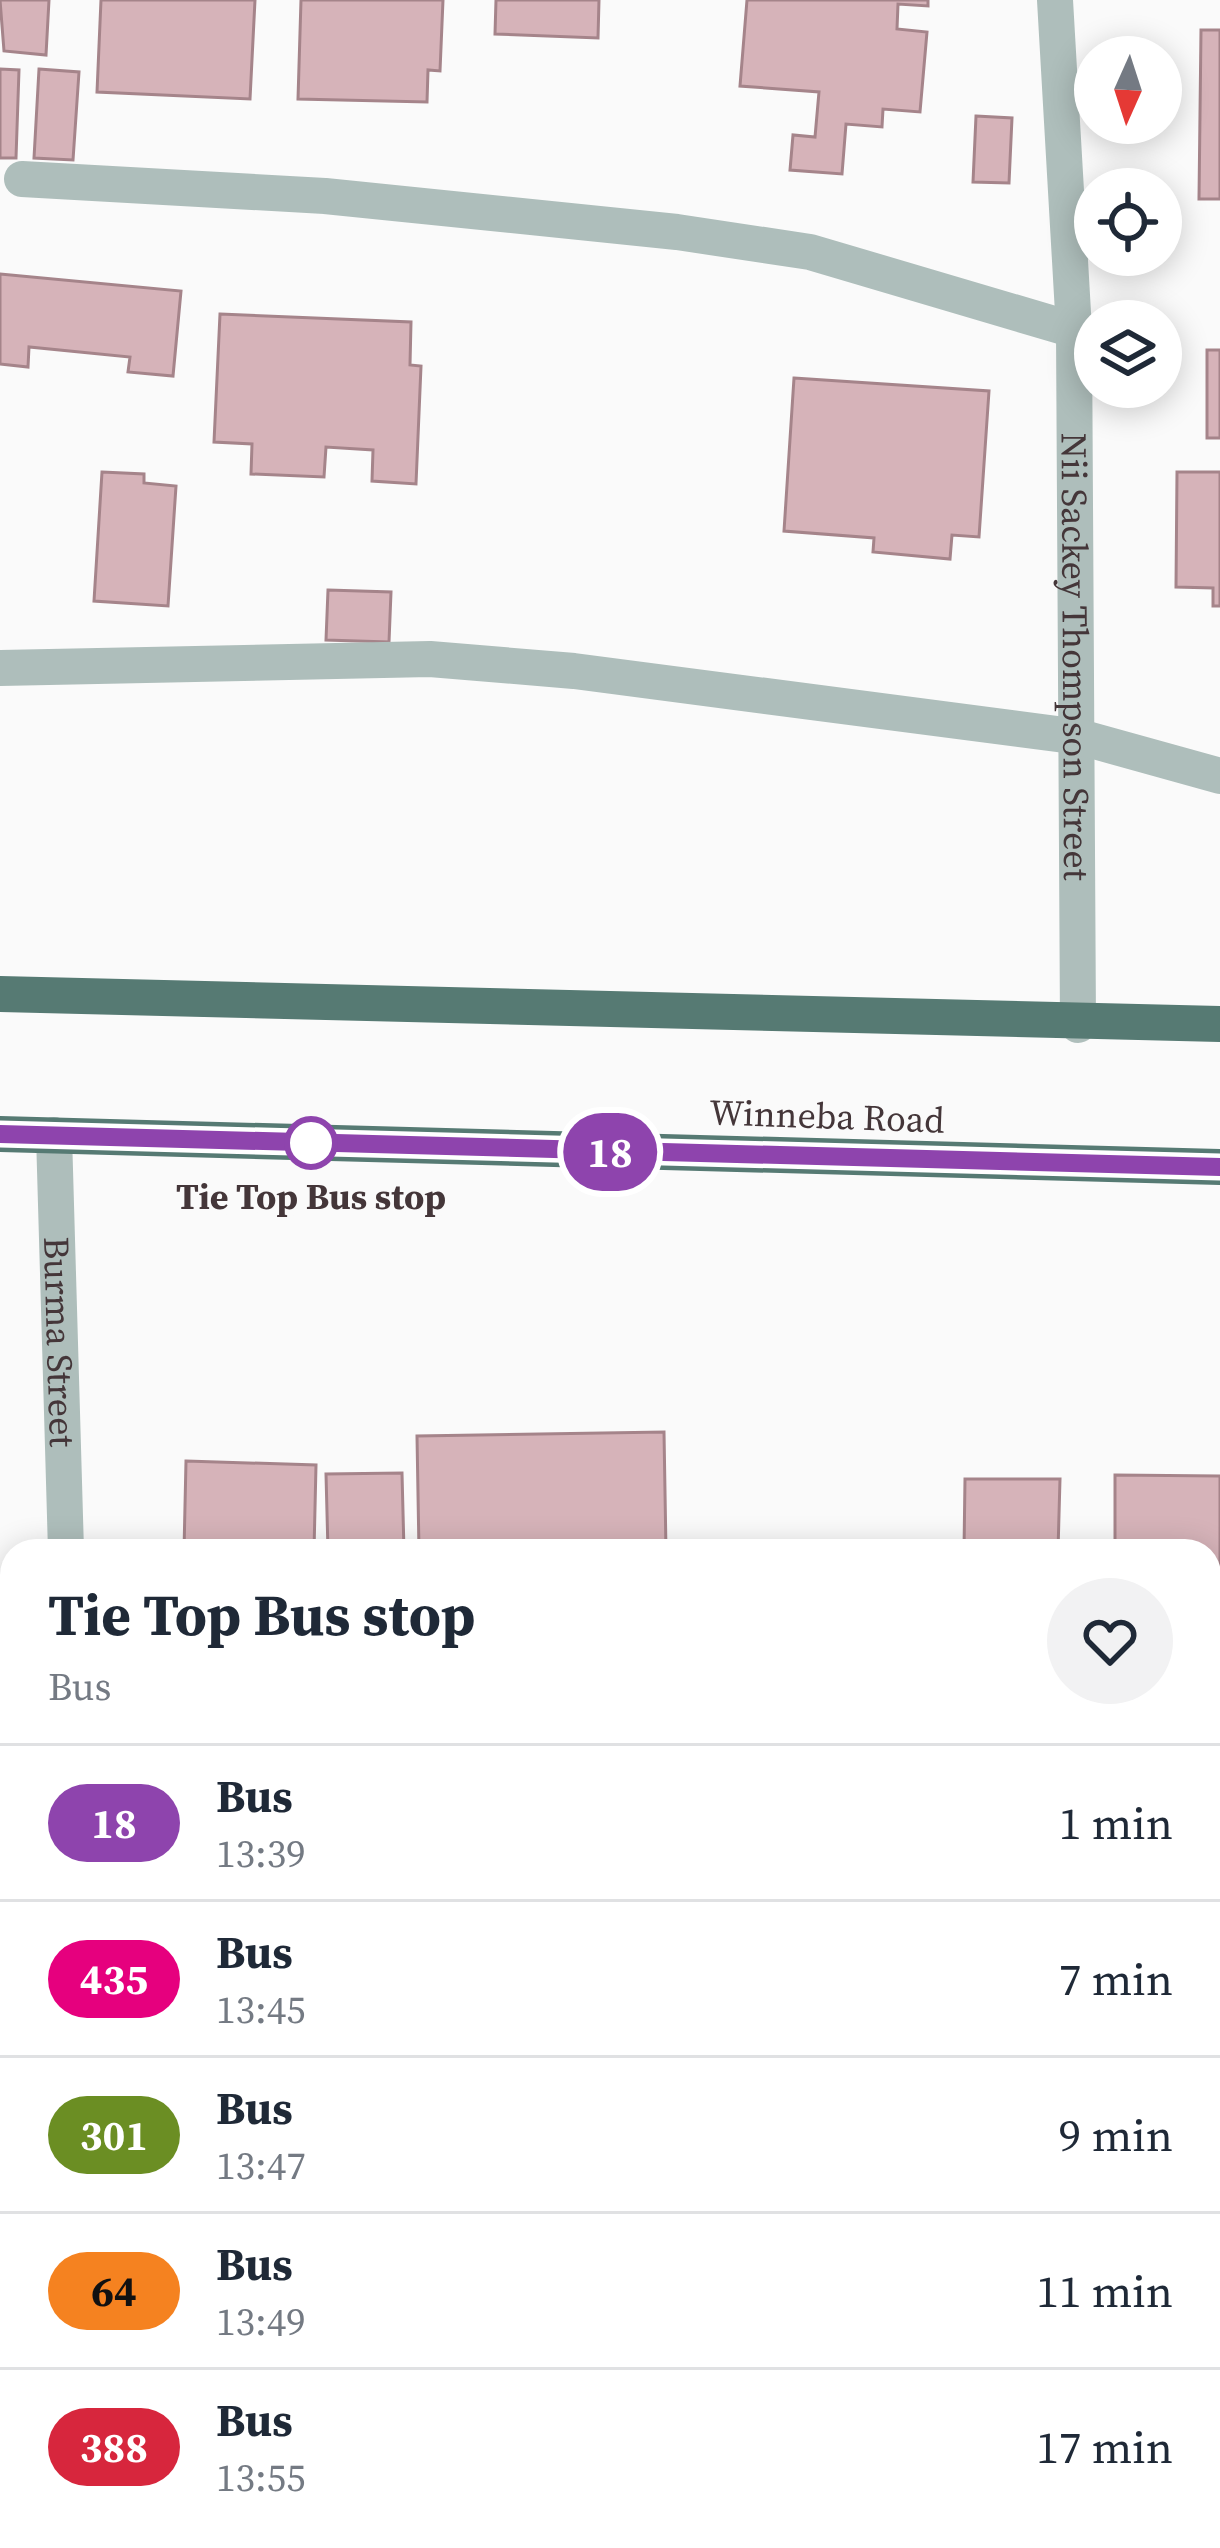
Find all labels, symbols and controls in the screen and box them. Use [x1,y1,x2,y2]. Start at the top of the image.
north arrow [1074,36,1182,144]
map controls [1074,36,1182,408]
button: locate [1074,168,1182,276]
button: layers [1074,300,1182,408]
street label: Nii Sackey Thompson Street [1050,432,1102,881]
street label: Winneba Road [709,1087,945,1145]
line badge: 18 [556,1113,664,1191]
marker: Tie Top Bus stop [286,1118,336,1168]
text: 18 [587,1123,633,1181]
place label: Tie Top Bus stop [176,1172,446,1221]
street label: Burma Street [32,1236,88,1448]
text: Tie Top Bus stop [48,1576,475,1654]
button: heart [1047,1578,1173,1704]
text: Bus [48,1660,111,1713]
text: Bus [216,1765,293,1827]
text: 1 min [1059,1792,1173,1854]
text: 18 [91,1794,137,1852]
text: 13:39 [216,1827,306,1880]
text: Bus [216,1921,293,1983]
text: 7 min [1059,1948,1173,2010]
text: 435 [80,1950,148,2008]
text: 13:45 [216,1983,306,2036]
text: Bus [216,2077,293,2139]
text: 9 min [1059,2104,1173,2166]
text: 301 [80,2106,148,2164]
text: 13:47 [216,2139,306,2192]
text: Bus [216,2233,293,2295]
text: 11 min [1036,2260,1173,2322]
text: 64 [91,2262,137,2320]
text: 13:49 [216,2295,306,2348]
text: Bus [216,2389,293,2451]
text: 17 min [1036,2416,1173,2478]
text: 388 [80,2418,148,2476]
text: 13:55 [216,2451,306,2504]

